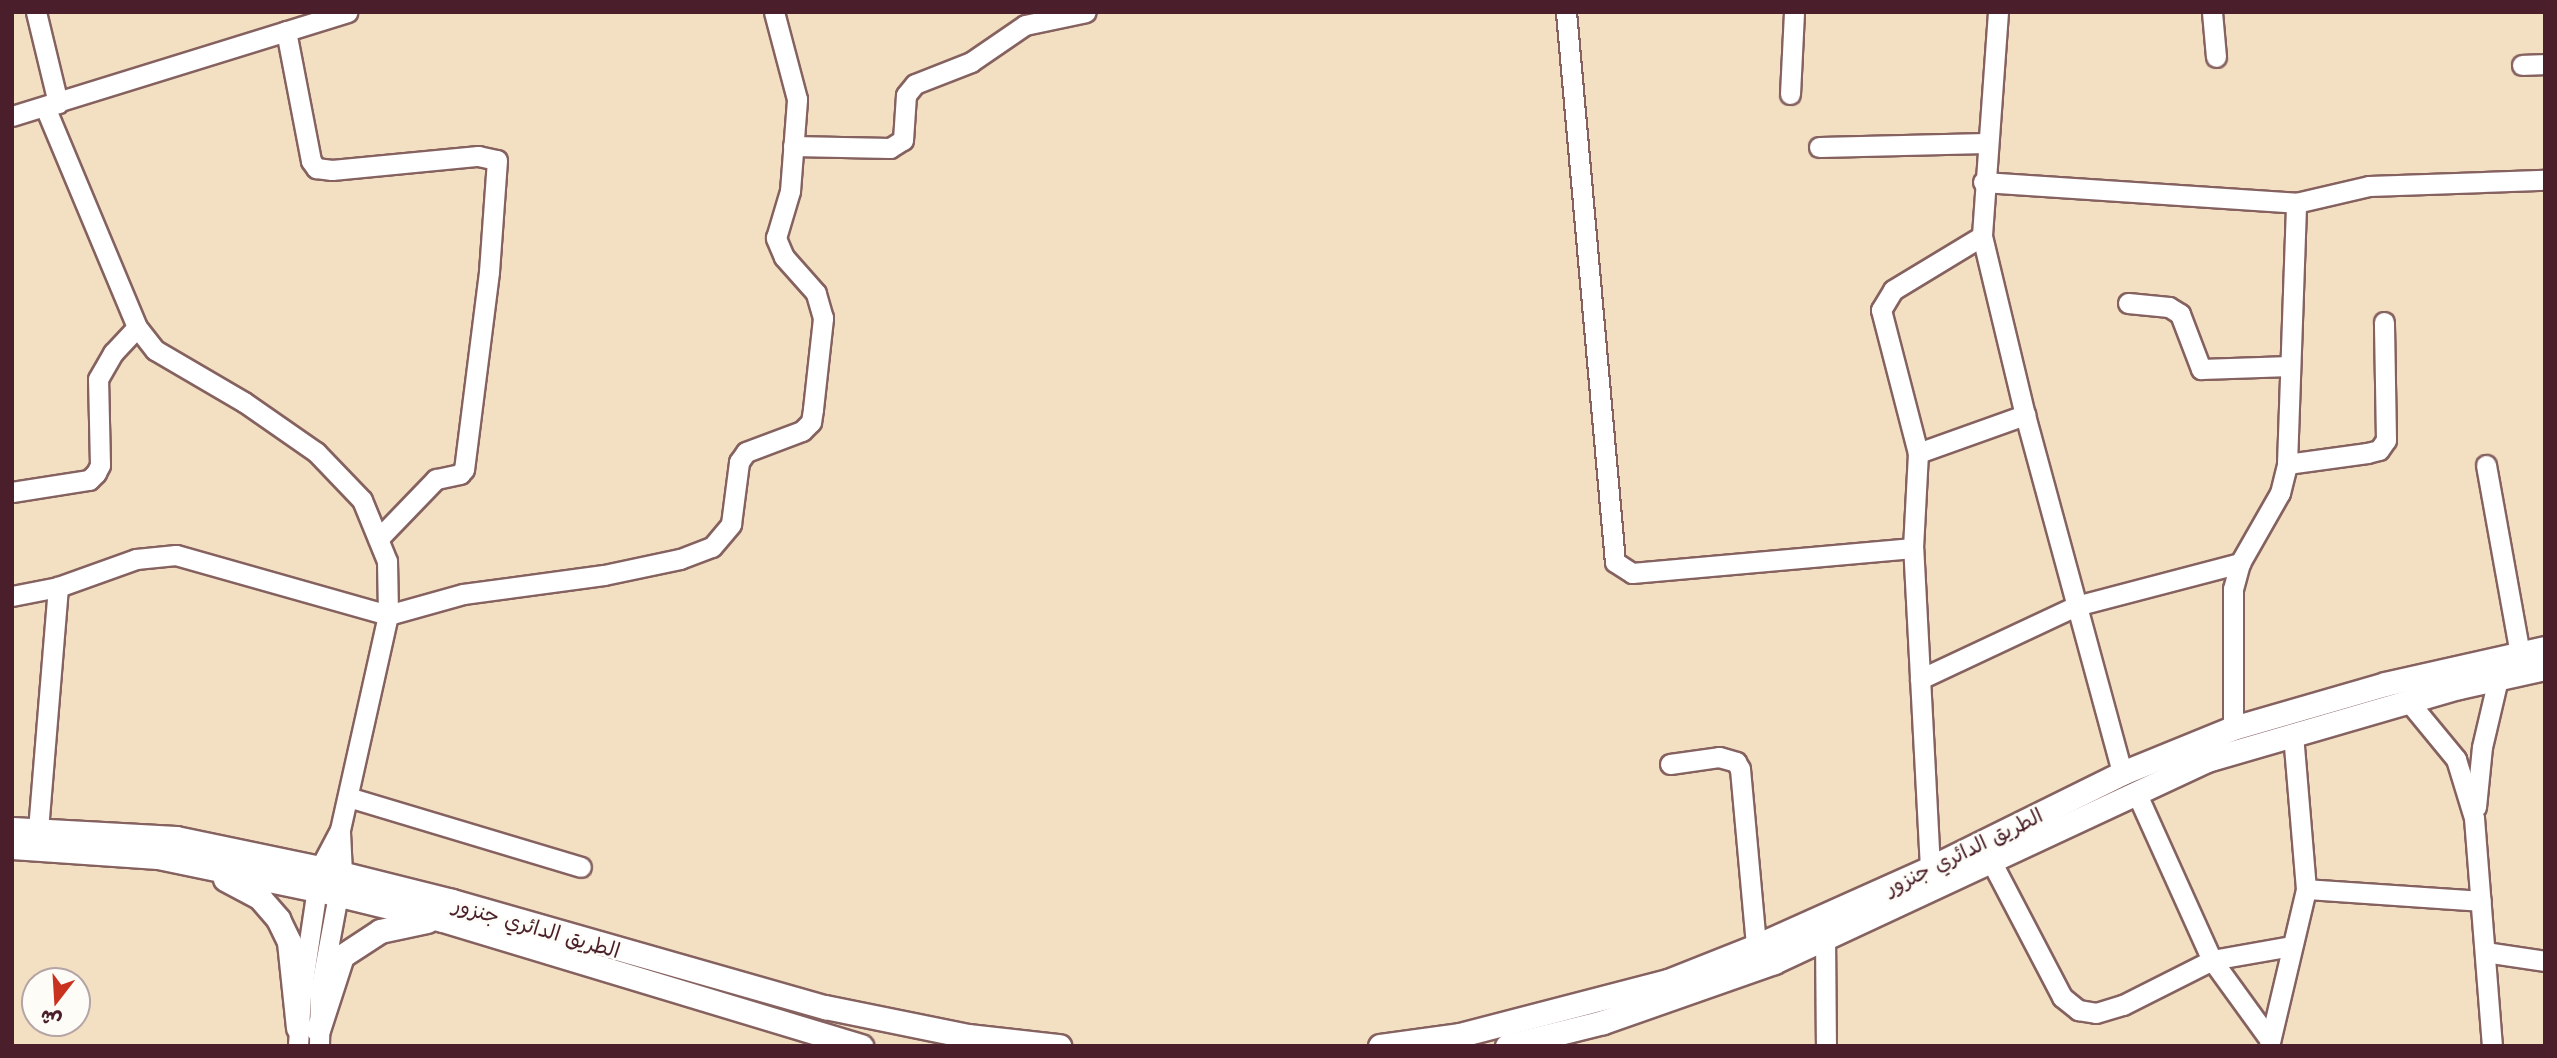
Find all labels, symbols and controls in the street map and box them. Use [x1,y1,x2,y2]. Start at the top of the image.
street label: الطريق الدائري جنزور [1880,801,2046,899]
street label: الطريق الدائري جنزور [451,890,623,962]
north arrow [21,967,91,1037]
text: ش [36,1004,65,1037]

